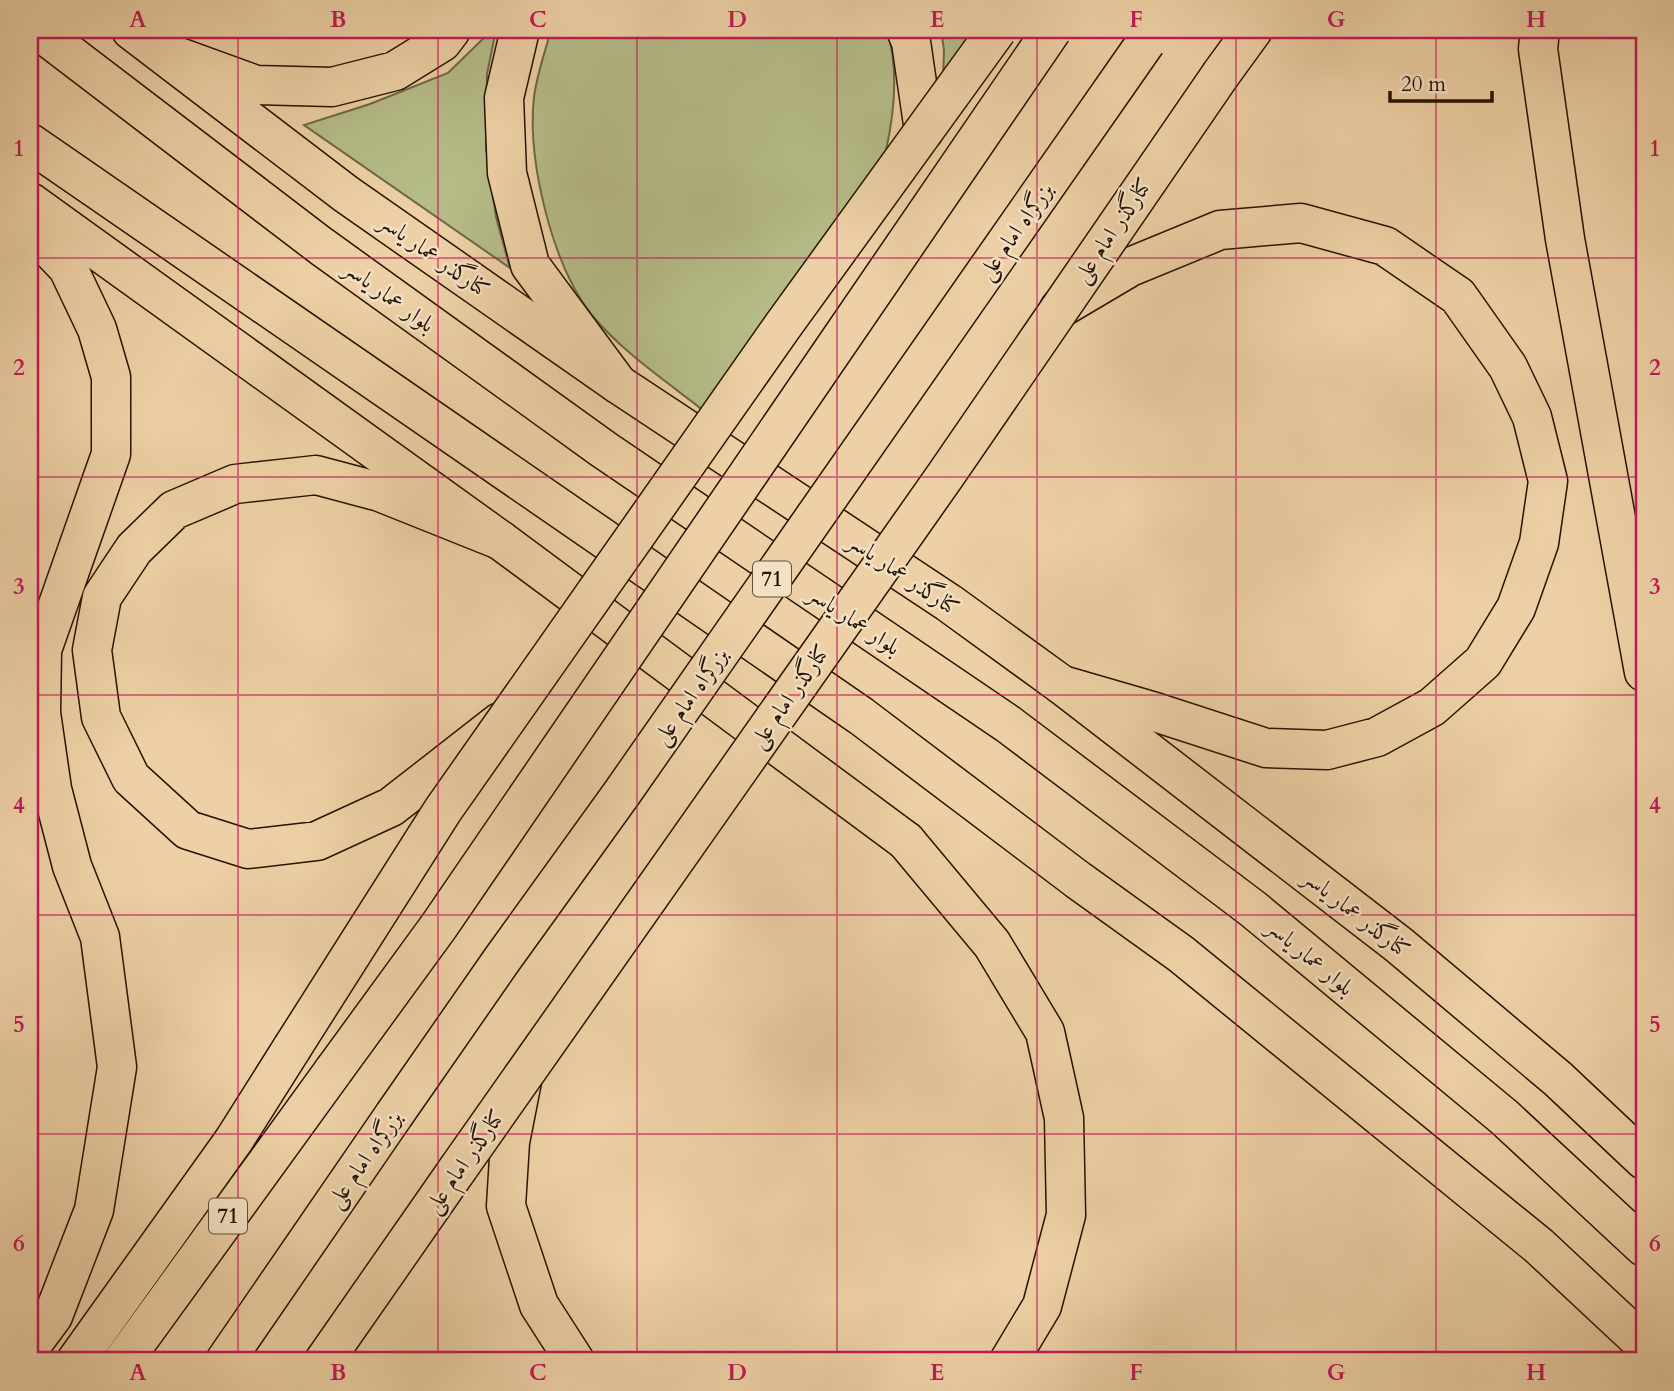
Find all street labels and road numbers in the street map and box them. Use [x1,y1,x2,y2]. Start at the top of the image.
street label: کنارگذر امام علی [1065,171,1162,291]
street label: بزرگراه امام علی [970,176,1064,289]
street label: کنارگذر عمار یاسر [372,204,497,305]
street label: بلوار عمار یاسر [336,252,441,340]
street label: کنارگذر عمار یاسر [840,524,966,623]
road number: 71 [753,562,791,596]
street label: بلوار عمار یاسر [801,577,907,663]
street label: کنارگذر امام علی [741,637,840,757]
street label: بزرگراه امام علی [645,641,739,754]
street label: کنارگذر عمار یاسر [1295,860,1417,965]
street label: بلوار عمار یاسر [1259,910,1361,1003]
street label: کنارگذر امام علی [416,1102,515,1222]
street label: بزرگراه امام علی [319,1104,413,1217]
road number: 71 [209,1198,247,1234]

